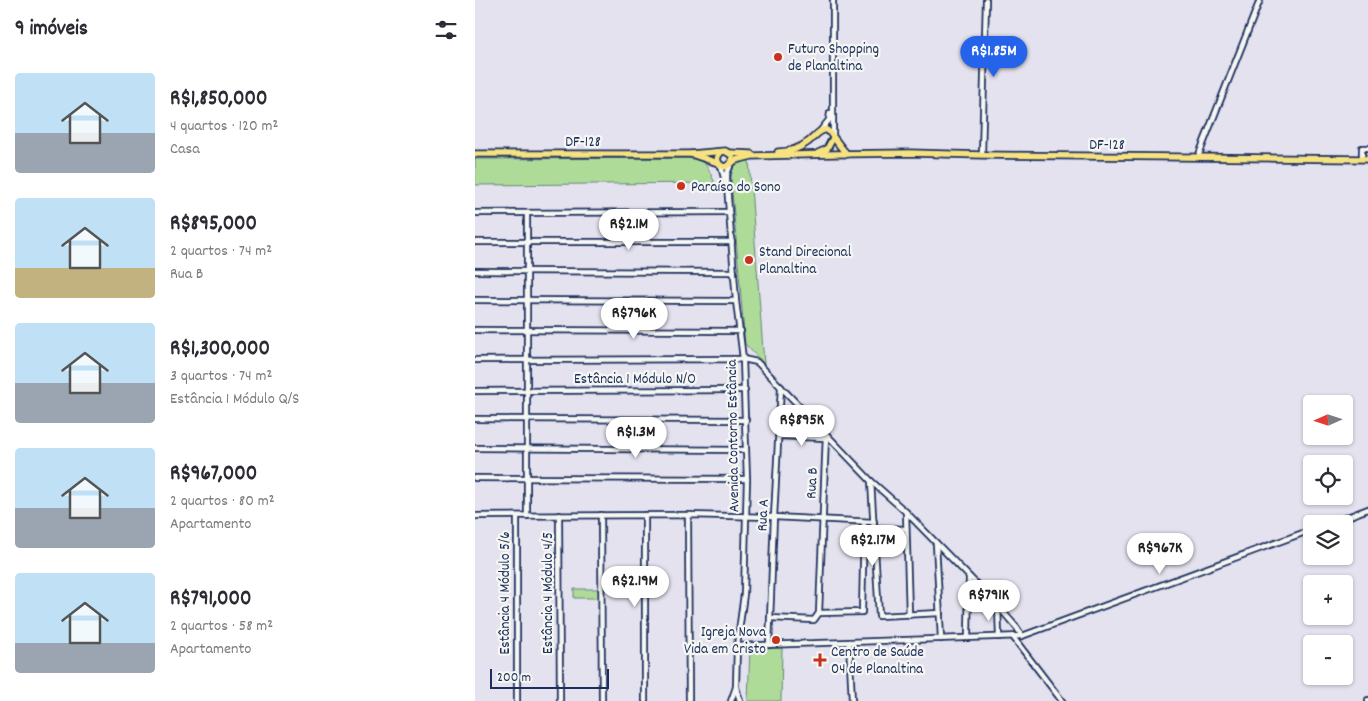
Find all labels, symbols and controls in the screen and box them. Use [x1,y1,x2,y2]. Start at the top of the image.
text: 9 imóveis [15,15,88,45]
icon: filters [432,16,460,44]
pin: R$1.85M [948,36,1040,78]
place label: Futuro Shopping de Planaltina [788,39,879,78]
text: R$1.85M [971,40,1017,63]
marker: Futuro Shopping de Planaltina [772,51,784,63]
text: R$1,850,000 [170,85,267,115]
icon: home [55,93,115,153]
text: 4 quartos · 120 m² [170,115,278,138]
street label: DF-128 [565,132,601,154]
street label: DF-128 [1089,135,1125,157]
text: Casa [170,138,200,161]
place label: Paraíso do Sono [691,177,781,199]
marker: Paraíso do Sono [675,180,687,192]
pin: R$2.1M [588,208,670,251]
text: R$895,000 [170,210,257,240]
text: R$2.1M [610,213,648,236]
icon: home [55,218,115,278]
text: 2 quartos · 74 m² [170,240,272,263]
place label: Stand Direcional Planaltina [759,242,852,281]
marker: Stand Direcional Planaltina [743,254,755,266]
text: Rua B [170,263,203,286]
pin: R$796K [593,298,675,340]
text: R$796K [612,302,656,325]
text: R$1,300,000 [170,335,270,365]
icon: home [55,343,115,403]
street label: Avenida Contorno Estância [722,358,746,513]
text: 3 quartos · 74 m² [170,365,272,388]
street label: Estância 1 Módulo N/O [574,369,696,391]
text: Estância 1 Módulo Q/S [170,388,299,411]
north arrow [1303,395,1353,445]
map controls [1303,395,1353,685]
pin: R$895K [761,404,843,447]
text: R$895K [780,409,824,432]
pin: R$1.3M [595,416,677,459]
text: R$1.3M [617,421,655,444]
button: locate [1303,455,1353,505]
text: R$967,000 [170,460,257,490]
street label: Rua B [801,467,825,499]
icon: home [55,468,115,528]
text: 2 quartos · 80 m² [170,490,274,513]
street label: Rua A [752,498,776,532]
text: Apartamento [170,513,251,536]
button: layers [1303,515,1353,565]
pin: R$2.17M [827,524,919,567]
text: R$2.17M [851,529,895,552]
street label: Estância 4 Módulo 5/6 [495,531,517,655]
street label: Estância 4 Módulo 4/5 [538,532,560,654]
pin: R$967K [1119,532,1201,575]
text: R$967K [1138,537,1182,560]
pin: R$2.19M [589,566,681,608]
text: R$2.19M [612,570,658,593]
button: + [1303,575,1353,625]
pin: R$791K [948,580,1030,622]
text: R$791K [969,584,1009,607]
text: R$791,000 [170,585,251,615]
icon: home [55,593,115,653]
text: 2 quartos · 58 m² [170,615,273,638]
place label: Igreja Nova Vida em Cristo [684,622,767,661]
marker: Igreja Nova Vida em Cristo [770,634,782,646]
button: − [1303,635,1353,685]
text: Apartamento [170,638,251,661]
place label: Centro de Saúde 04 de Planaltina [831,642,924,681]
marker: Centro de Saúde 04 de Planaltina [813,653,827,667]
scale bar [490,666,609,689]
text: 200 m [497,668,531,688]

